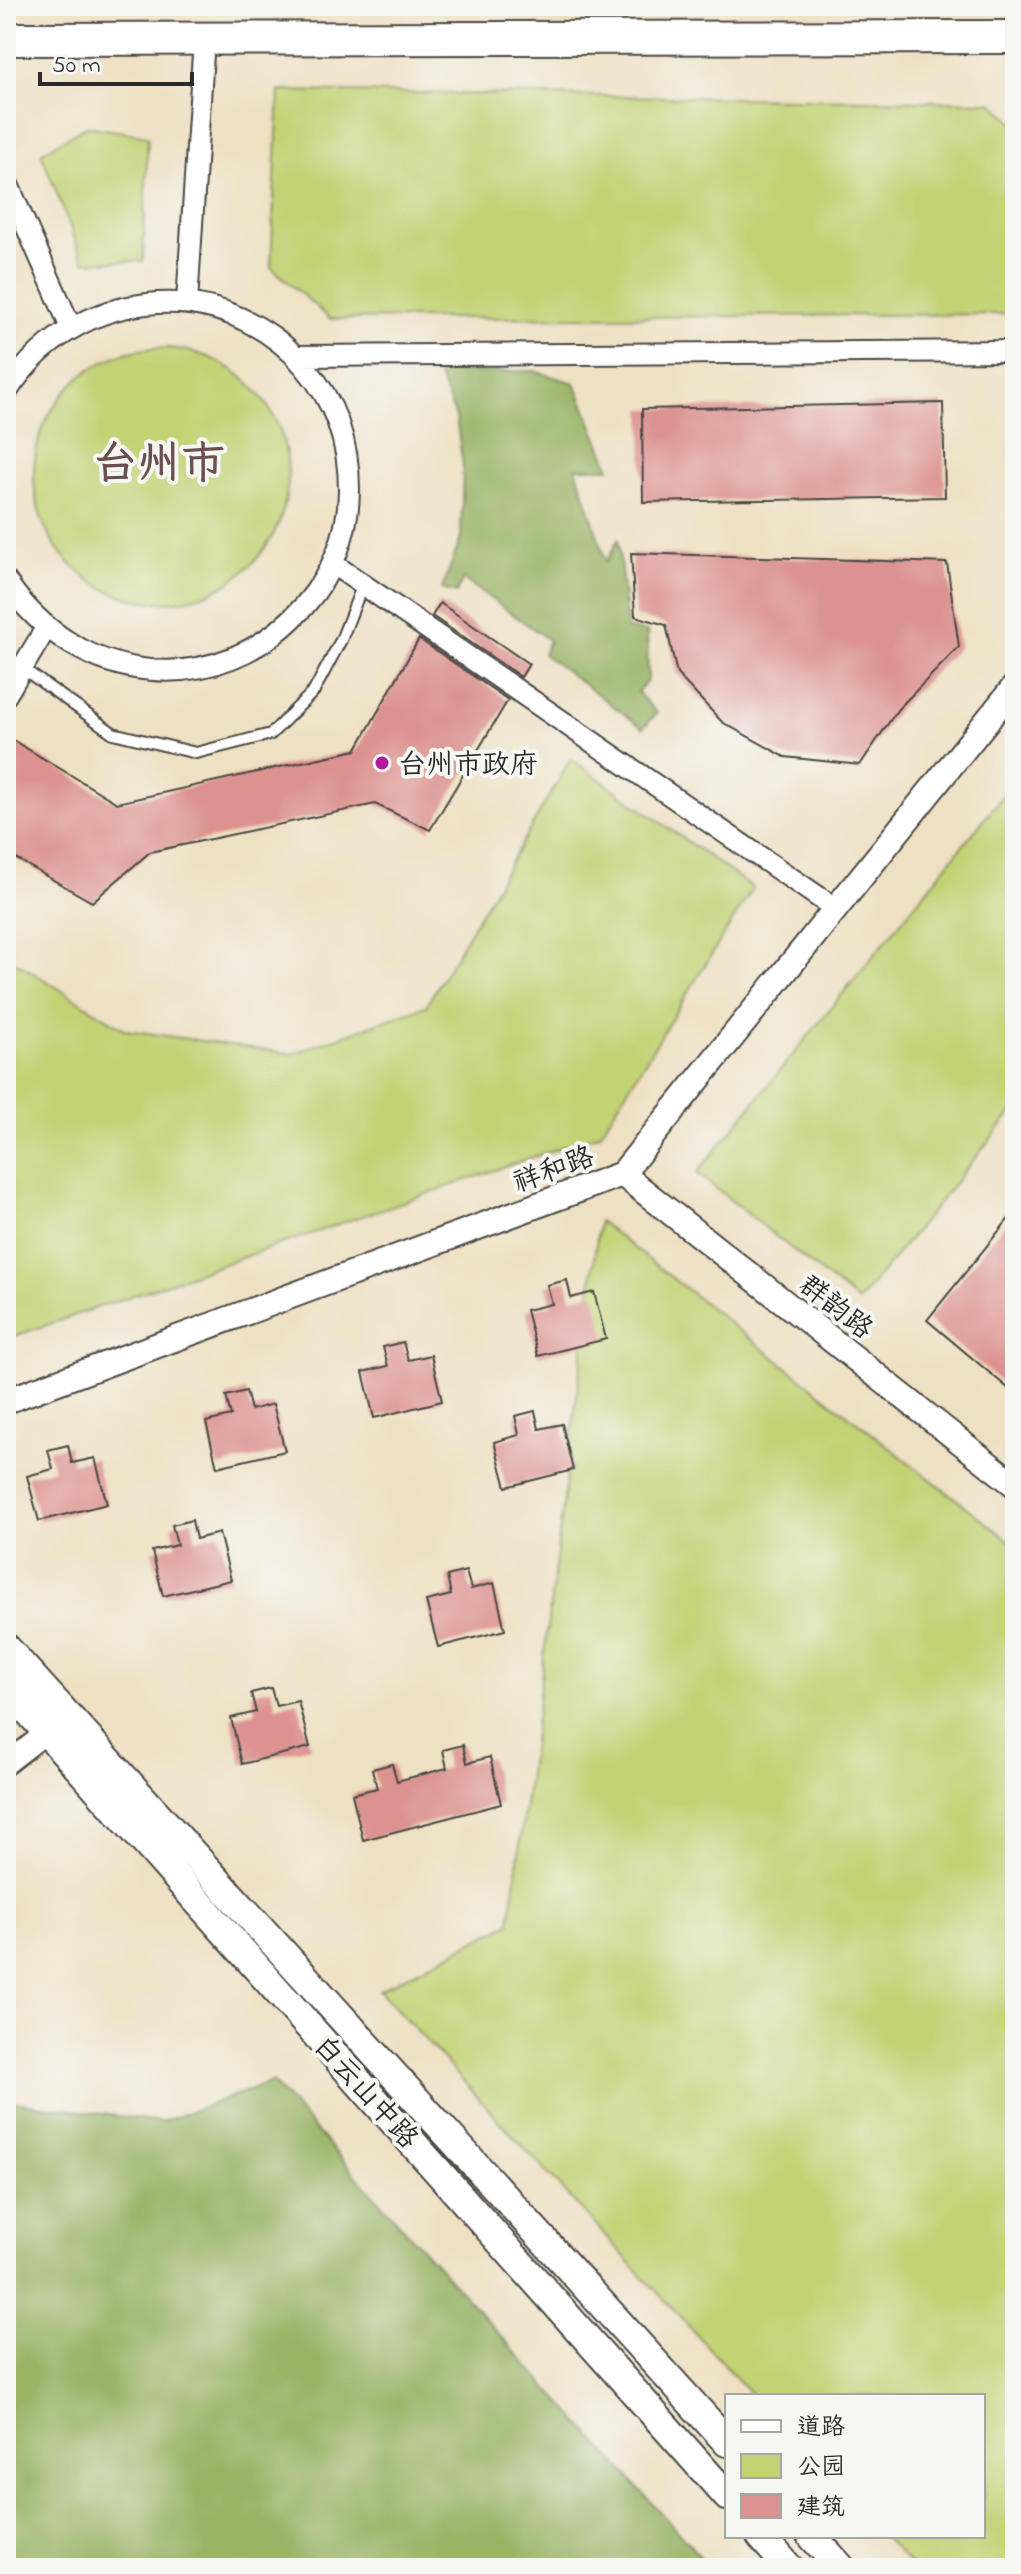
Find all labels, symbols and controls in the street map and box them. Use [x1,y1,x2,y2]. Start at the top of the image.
scale bar [40,36,192,86]
text: 50 m [52,49,101,84]
district label: 台州市 [93,434,225,498]
place label: 台州市政府 [398,746,538,787]
marker: 台州市政府 [373,754,391,772]
street label: 祥和路 [508,1138,601,1205]
street label: 群韵路 [789,1267,881,1351]
street label: 白云山中路 [302,2028,426,2159]
legend [725,2394,985,2538]
text: 道路 [797,2411,845,2446]
text: 公园 [797,2451,845,2486]
text: 建筑 [797,2491,845,2526]

